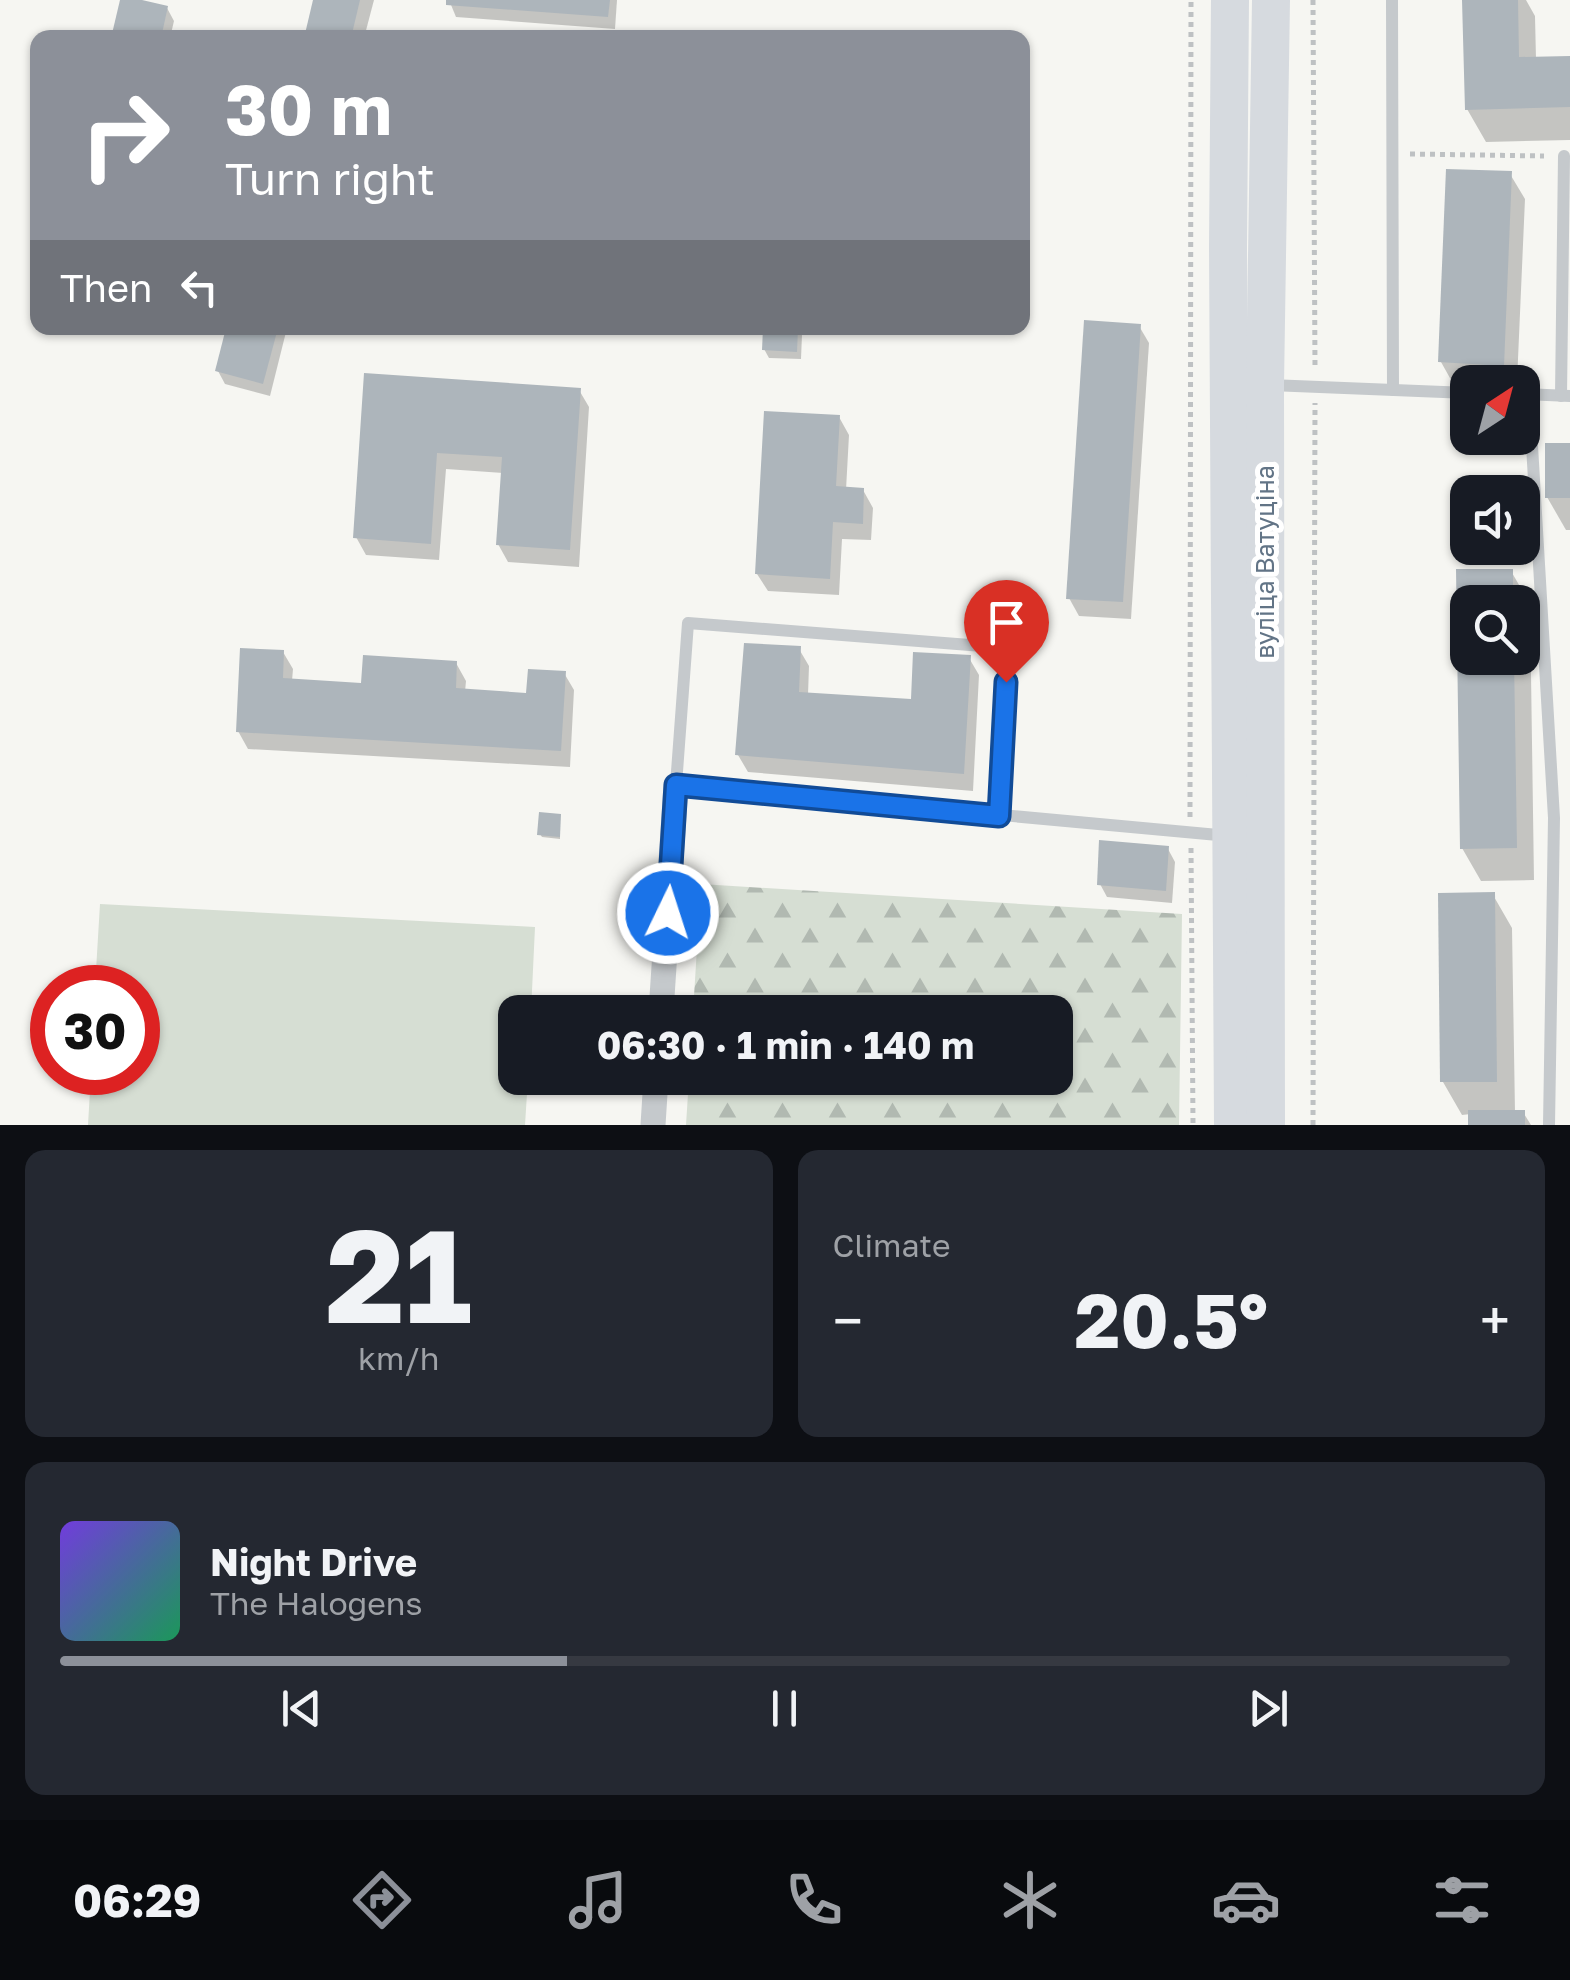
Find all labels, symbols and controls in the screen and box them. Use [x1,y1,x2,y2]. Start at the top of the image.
text: 30 m [225,66,392,150]
icon: right [60,70,190,200]
text: Turn right [225,151,435,205]
icon: left [172,260,227,315]
text: Then [60,265,152,310]
north arrow [1450,365,1540,455]
map controls [1450,365,1540,675]
street label: вуліца Ватуціна [1249,465,1280,659]
button: sound [1450,475,1540,565]
pin [964,580,1049,683]
button: search [1450,585,1540,675]
icon: arrive [979,595,1034,650]
position arrow [616,861,720,965]
speed limit sign: 30 [30,965,160,1095]
text: 06:30 · 1 min · 140 m [597,1022,974,1067]
text: 21 [326,1196,472,1352]
text: Climate [833,1226,951,1264]
text: 20.5° [1074,1274,1268,1365]
text: − [833,1287,863,1353]
text: + [1480,1287,1510,1353]
text: km/h [358,1339,439,1377]
text: Night Drive [210,1539,417,1584]
text: The Halogens [210,1584,422,1622]
icon: previous [274,1681,329,1736]
icon: pause [757,1681,812,1736]
icon: next [1241,1681,1296,1736]
icon: directions [347,1865,417,1935]
icon: music [563,1865,633,1935]
icon: phone [779,1865,849,1935]
icon: climate [995,1865,1065,1935]
icon: car [1211,1865,1281,1935]
icon: filters [1427,1865,1497,1935]
text: 06:29 [73,1873,201,1927]

